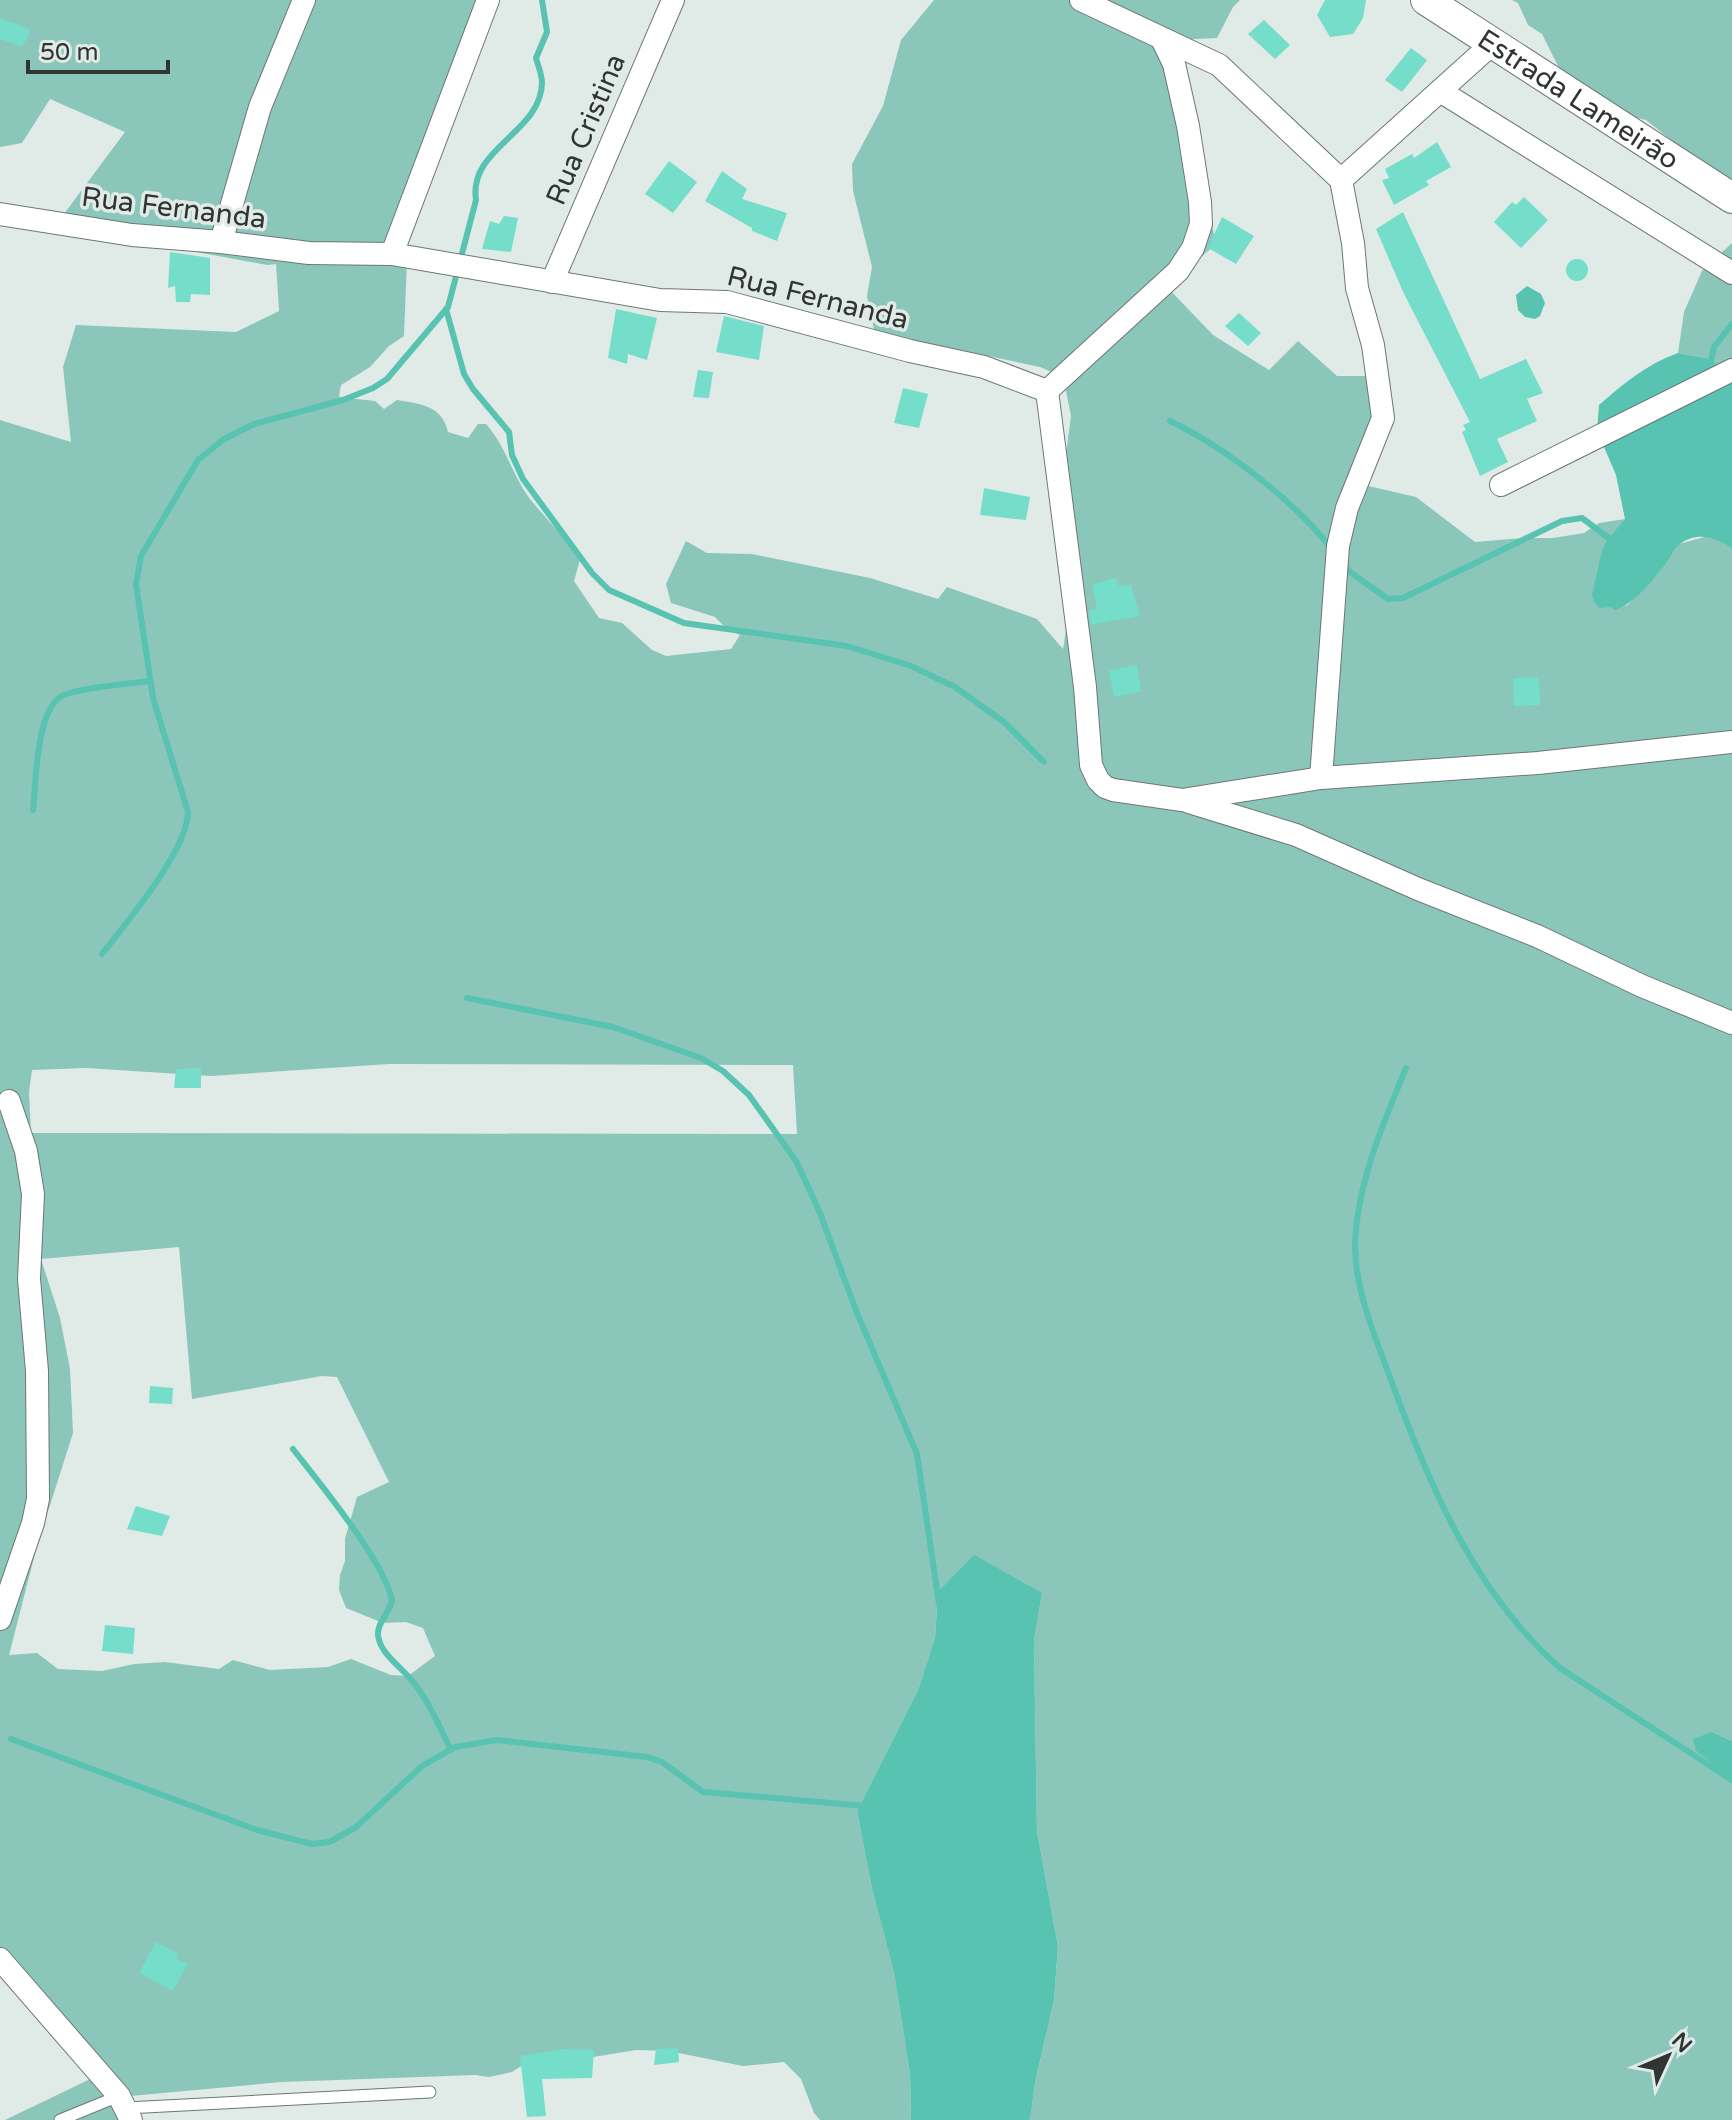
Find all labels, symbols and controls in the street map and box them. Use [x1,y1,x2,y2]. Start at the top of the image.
street label: Estrada Lameirão [1471,22,1685,177]
scale bar [28,24,168,74]
text: 50 m [40,38,98,67]
street label: Rua Cristina [539,49,633,210]
street label: Rua Fernanda [80,180,268,236]
street label: Rua Fernanda [724,259,912,337]
north arrow [1628,2016,1708,2096]
text: N [1666,2027,1697,2058]

